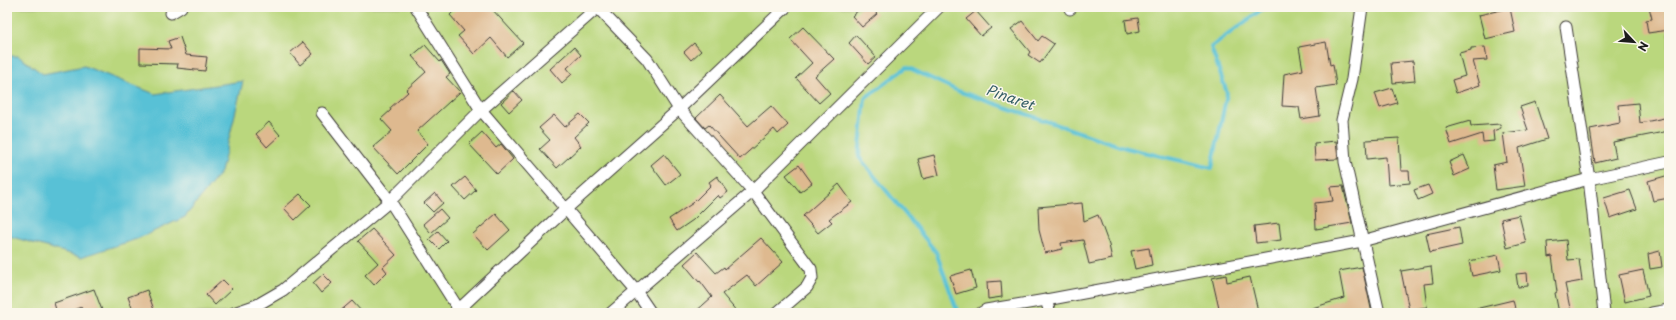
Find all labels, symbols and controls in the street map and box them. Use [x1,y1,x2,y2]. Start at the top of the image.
north arrow [1614,22,1654,62]
text: N [1634,39,1653,55]
water label: Pinaret [983,79,1039,116]

